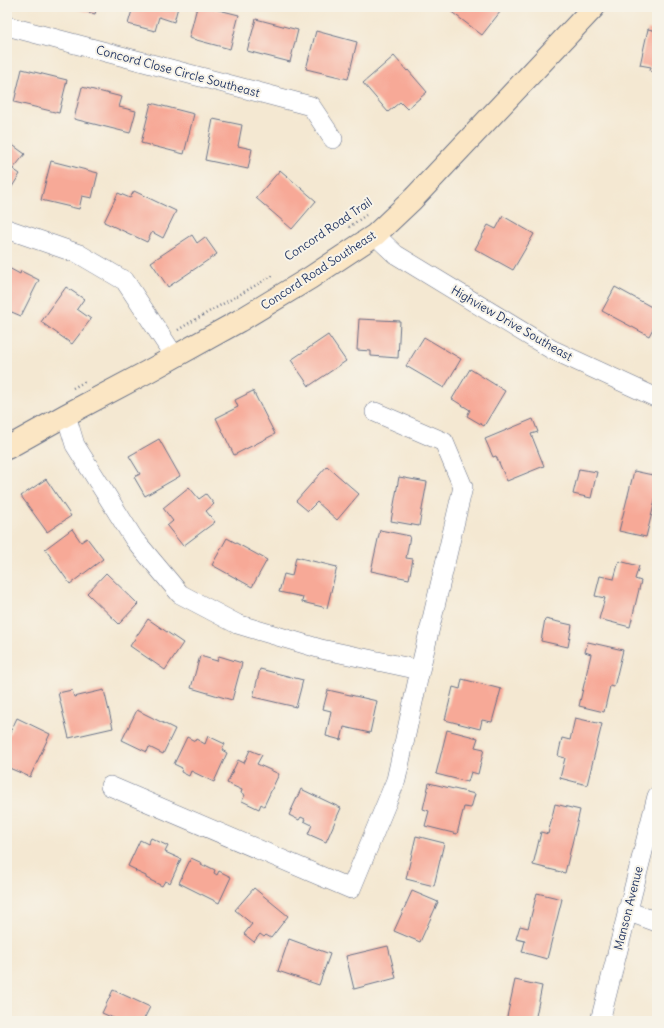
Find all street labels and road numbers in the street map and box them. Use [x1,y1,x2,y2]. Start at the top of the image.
street label: Concord Close Circle Southeast [95,42,261,100]
street label: Concord Road Trail [281,194,375,264]
street label: Concord Road Southeast [258,227,378,313]
street label: Highview Drive Southeast [449,282,575,364]
street label: Manson Avenue [610,865,646,951]

